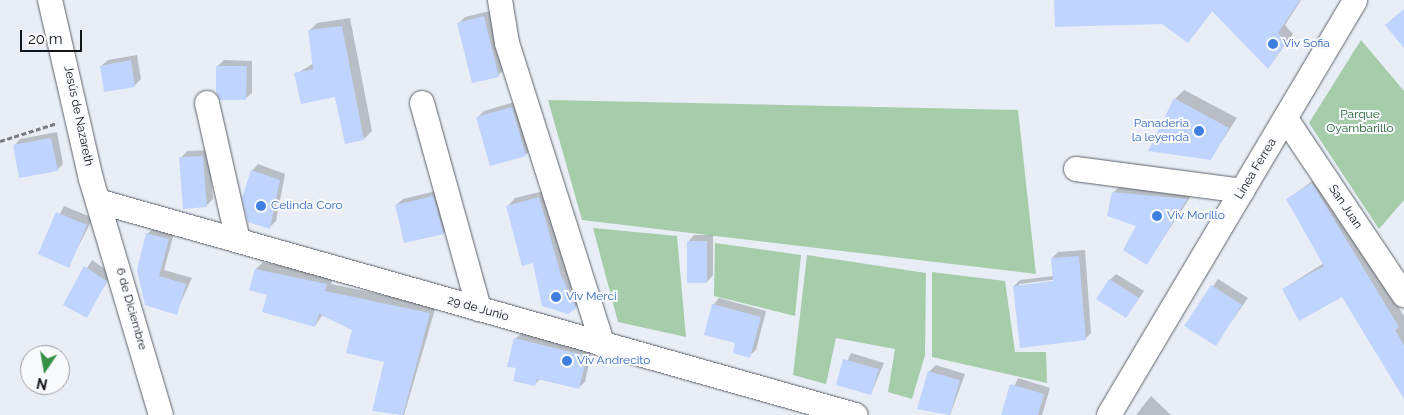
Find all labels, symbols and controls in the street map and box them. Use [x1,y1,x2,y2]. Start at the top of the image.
scale bar [22,20,85,52]
text: 20 m [28,30,63,48]
place label: Viv Sofia [1283,37,1330,51]
marker: Viv Sofia [1267,38,1279,50]
street label: Jesús de Nazareth [60,64,96,168]
park label: Parque Oyambarillo [1326,108,1394,136]
place label: Panaderia la leyenda [1132,117,1189,145]
marker: Panaderia la leyenda [1193,125,1205,137]
street label: Linea Ferrea [1232,136,1280,202]
street label: San Juan [1325,182,1365,232]
place label: Celinda Coro [271,199,343,213]
marker: Celinda Coro [255,200,267,212]
place label: Viv Morillo [1167,209,1225,223]
marker: Viv Morillo [1151,210,1163,222]
street label: 6 de Diciembre [112,266,150,352]
place label: Viv Merci [566,290,617,304]
marker: Viv Merci [550,291,562,303]
street label: 29 de Junio [445,293,511,325]
north arrow [20,345,70,395]
place label: Viv Andrecito [577,354,651,368]
marker: Viv Andrecito [561,355,573,367]
text: N [35,375,49,393]

